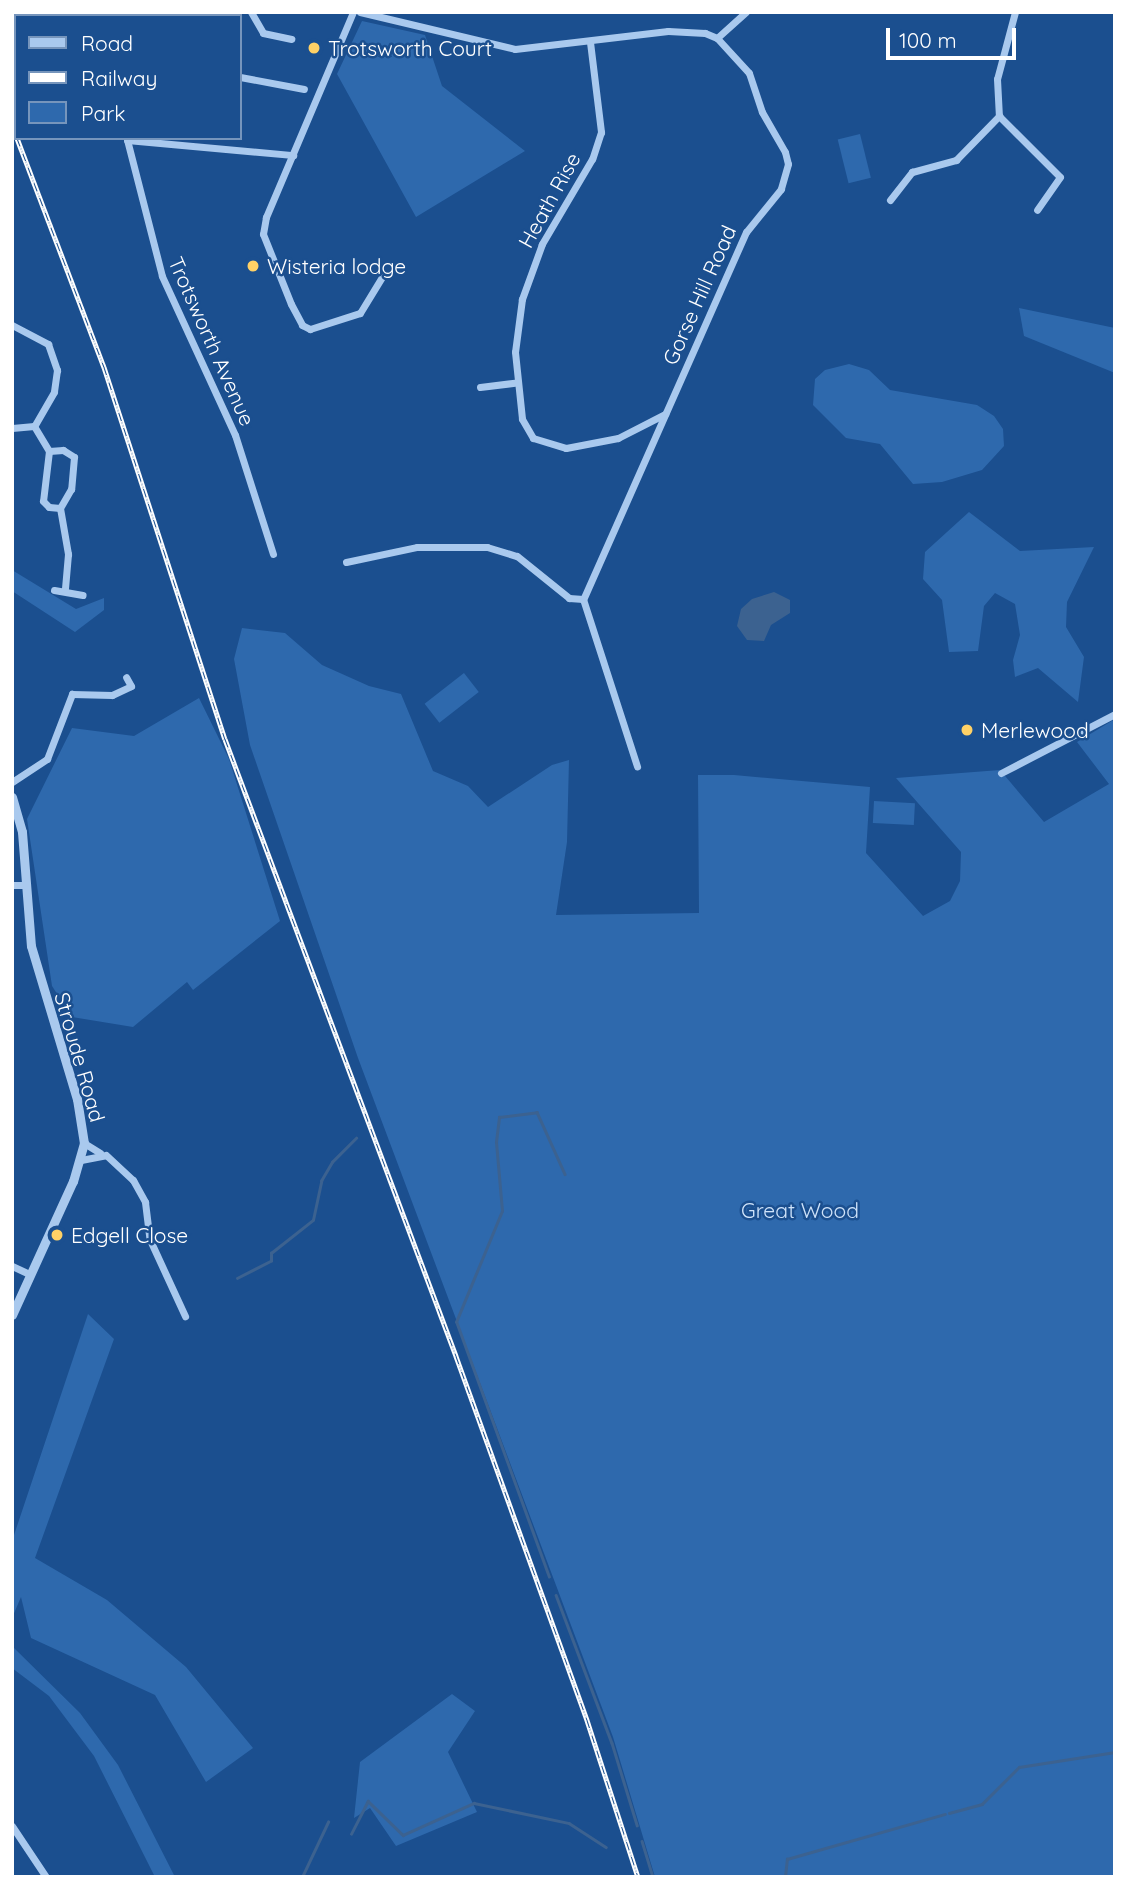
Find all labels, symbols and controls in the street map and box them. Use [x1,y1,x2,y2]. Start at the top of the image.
legend [14,14,242,140]
scale bar [889,14,1018,58]
text: 100 m [899,27,957,53]
text: Road [81,30,133,56]
place label: Trotsworth Court [328,35,492,61]
marker: Trotsworth Court [306,40,322,56]
text: Railway [81,65,157,91]
text: Park [81,100,125,126]
street label: Heath Rise [513,148,585,252]
street label: Gorse Hill Road [657,221,741,369]
street label: Trotsworth Avenue [163,253,261,429]
place label: Wisteria lodge [267,253,406,279]
marker: Wisteria lodge [245,258,261,274]
place label: Merlewood [981,717,1089,743]
marker: Merlewood [959,722,975,738]
street label: Stroude Road [49,989,111,1125]
park label: Great Wood [741,1197,859,1223]
place label: Edgell Close [71,1222,188,1248]
marker: Edgell Close [49,1227,65,1243]

